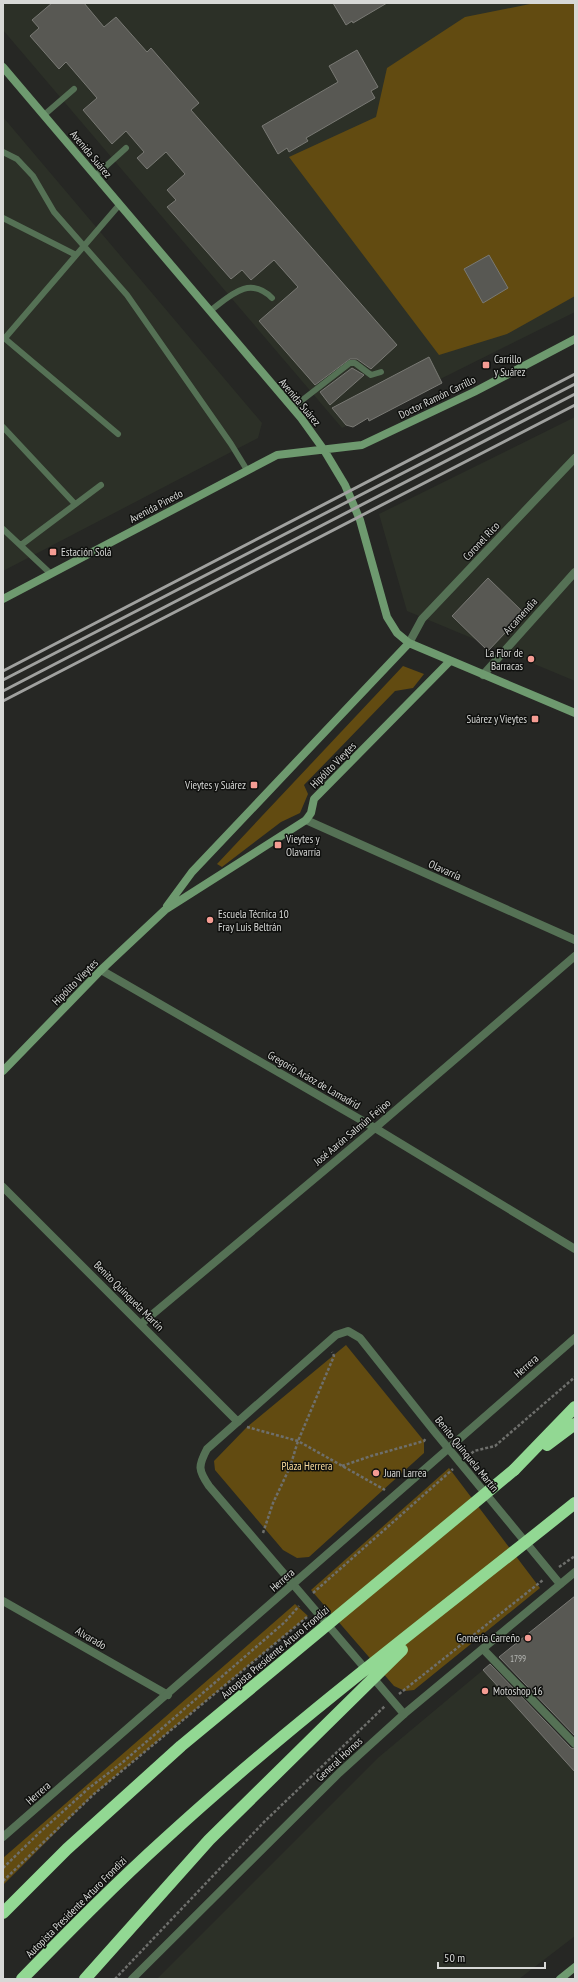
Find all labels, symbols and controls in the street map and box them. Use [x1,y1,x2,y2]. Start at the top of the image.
street label: Avenida Suárez [67,127,115,181]
place label: Carrillo y Suárez [494,352,525,379]
marker: Carrillo y Suárez [481,360,491,370]
street label: Doctor Ramón Carrillo [396,372,478,422]
street label: Avenida Suárez [276,375,324,429]
street label: Avenida Pinedo [127,486,185,526]
street label: Coronel Rico [460,519,503,563]
place label: Estación Solá [61,545,112,559]
marker: Estación Solá [48,547,58,557]
street label: Arcamendia [500,595,540,637]
place label: La Flor de Barracas [485,646,523,673]
marker: La Flor de Barracas [526,654,536,664]
place label: Suárez y Vieytes [467,712,527,726]
marker: Suárez y Vieytes [530,714,540,724]
street label: Hipólito Vieytes [307,739,359,791]
place label: Vieytes y Suárez [184,778,246,792]
marker: Vieytes y Suárez [249,780,259,790]
place label: Vieytes y Olavarría [285,832,321,859]
marker: Vieytes y Olavarría [273,840,283,850]
street label: Olavarría [426,857,464,883]
place label: Escuela Técnica 10 Fray Luis Beltrán [218,907,289,934]
marker: Escuela Técnica 10 Fray Luis Beltrán [205,915,215,925]
street label: Hipólito Vieytes [49,956,101,1008]
street label: Gregorio Aráoz de Lamadrid [265,1048,363,1112]
street label: José Aarón Salmún Feijoo [310,1096,394,1169]
street label: Benito Quinquela Martín [91,1258,167,1334]
street label: Herrera [511,1351,541,1381]
street label: Benito Quinquela Martín [432,1413,502,1495]
park label: Plaza Herrera [281,1459,333,1473]
place label: Juan Larrea [383,1466,427,1480]
marker: Juan Larrea [371,1468,381,1478]
street label: Herrera [267,1565,297,1595]
street label: Autopista Presidente Arturo Frondizi [218,1603,332,1701]
street label: Alvarado [73,1624,109,1653]
place label: Gomería Carreño [457,1631,520,1645]
marker: Gomería Carreño [523,1633,533,1643]
house number: 1799 [510,1653,526,1664]
place label: Motoshop 16 [493,1684,543,1698]
marker: Motoshop 16 [480,1686,490,1696]
street label: General Hornos [313,1734,365,1784]
street label: Herrera [23,1778,53,1808]
street label: Autopista Presidente Arturo Frondizi [23,1854,129,1960]
scale bar [438,1944,545,1970]
text: 50 m [444,1950,465,1965]

